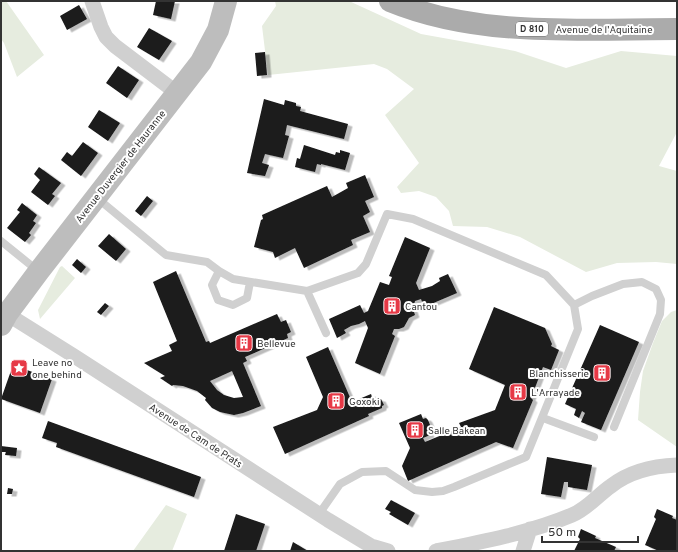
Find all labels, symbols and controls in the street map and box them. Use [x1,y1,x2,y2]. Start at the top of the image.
road number: D 810 [516,22,548,36]
street label: Avenue de l'Aquitaine [555,24,653,37]
street label: Avenue Duvergier de Hauranne [73,108,169,226]
building icon: Cantou [382,296,402,316]
place label: Cantou [405,301,437,314]
building icon: Bellevue [234,333,254,353]
place label: Bellevue [257,338,296,351]
place label: Leave no one behind [32,357,82,382]
place icon: Leave no one behind [9,358,29,378]
building icon: Blanchisserie [592,363,612,383]
place label: Blanchisserie [529,368,589,381]
building icon: L'Arrayade [508,382,528,402]
place label: L'Arrayade [531,387,580,400]
building icon: Goxoki [326,391,346,411]
place label: Goxoki [349,396,380,409]
street label: Avenue de Cam de Prats [146,401,245,471]
building icon: Salle Bakean [405,420,425,440]
place label: Salle Bakean [428,425,486,438]
scale bar [542,518,638,544]
text: 50 m [548,525,576,541]

